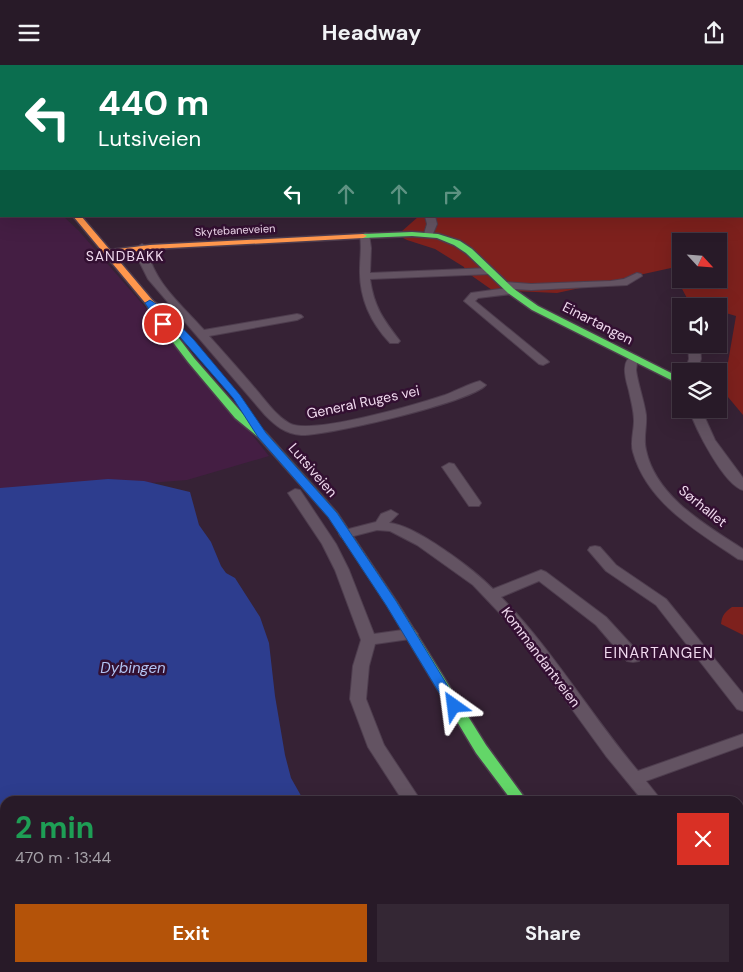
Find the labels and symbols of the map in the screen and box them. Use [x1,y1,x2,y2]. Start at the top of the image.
street label: Skytebaneveien [194,221,276,239]
north arrow [672,233,728,287]
district label: SANDBAKK [86,247,164,265]
street label: Einartangen [560,298,636,348]
pin [142,303,184,345]
street label: General Ruges vei [305,381,421,423]
street label: Lutsiveien [285,439,341,501]
street label: Sørhallet [675,481,731,531]
street label: Kommandantveien [497,603,585,711]
district label: EINARTANGEN [604,643,714,663]
water label: Dybingen [100,658,166,678]
position arrow [427,679,479,731]

